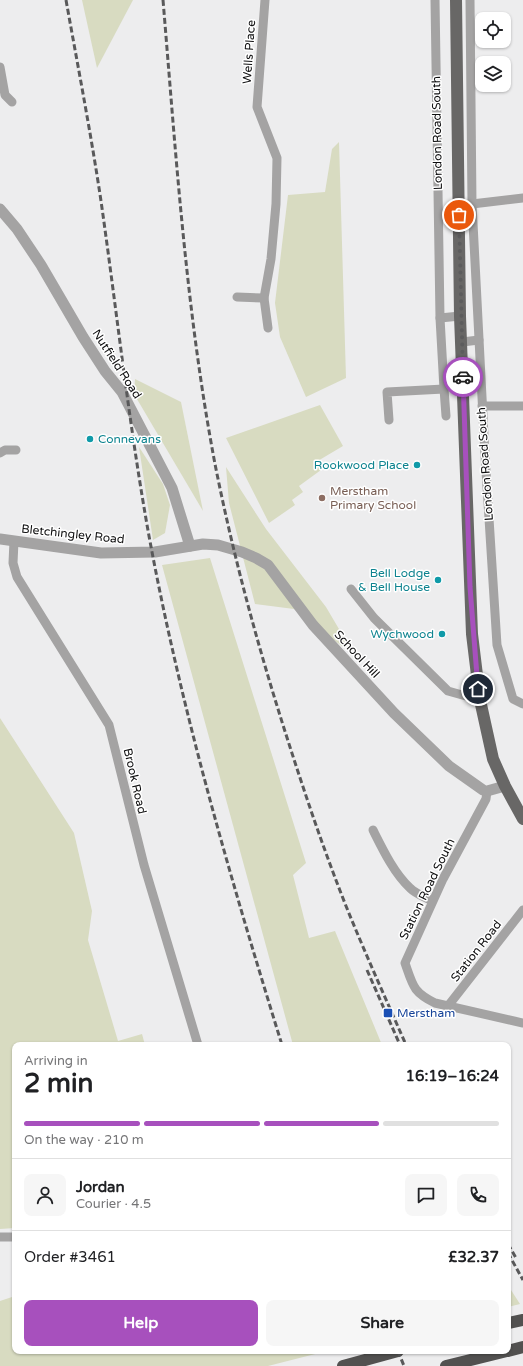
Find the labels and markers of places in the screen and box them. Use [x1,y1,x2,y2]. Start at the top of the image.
pin [442,198,476,232]
place label: Connevans [98,432,161,446]
marker: Connevans [85,434,95,444]
place label: Rookwood Place [314,458,409,472]
marker: Rookwood Place [412,460,422,470]
place label: Merstham Primary School [330,484,416,512]
marker: Merstham Primary School [317,493,327,503]
place label: Bell Lodge & Bell House [358,566,430,594]
marker: Bell Lodge & Bell House [433,575,443,585]
place label: Wychwood [370,627,434,641]
marker: Wychwood [437,629,447,639]
pin [461,672,495,706]
place label: Merstham [397,1006,455,1020]
marker: Merstham [382,1007,394,1019]

